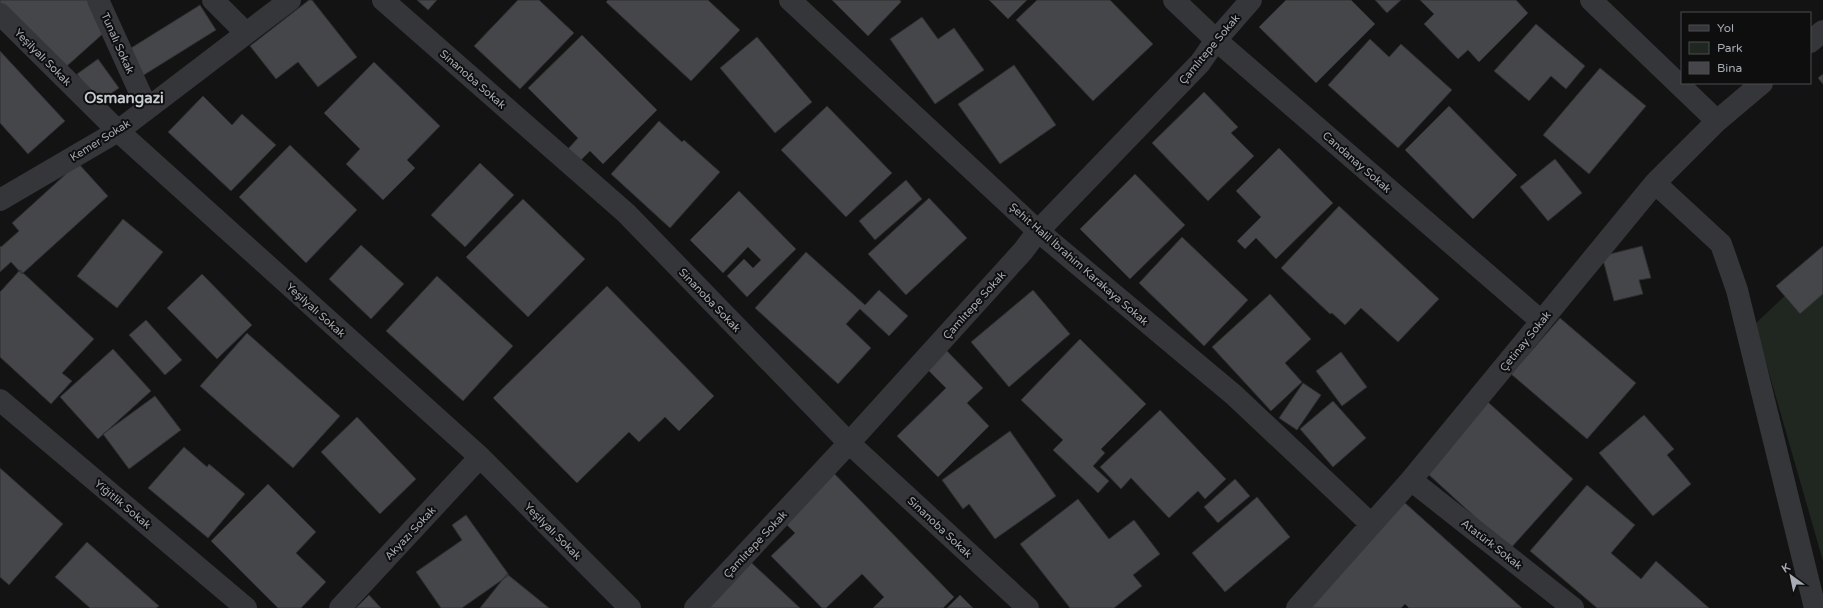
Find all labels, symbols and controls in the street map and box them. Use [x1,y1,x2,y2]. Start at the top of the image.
street label: Tunalı Sokak [98,11,137,76]
street label: Çamlıtepe Sokak [1176,12,1242,87]
legend [1681,12,1811,84]
text: Yol [1717,21,1734,35]
street label: Yeşilyalı Sokak [12,26,74,88]
text: Park [1717,41,1743,55]
street label: Sinanoba Sokak [437,47,508,112]
text: Bina [1717,61,1742,75]
district label: Osmangazi [84,89,164,108]
street label: Kemer Sokak [68,117,133,164]
street label: Candanay Sokak [1320,129,1394,196]
street label: Şehit Halil İbrahim Karakaya Sokak [1006,200,1151,328]
street label: Sinanoba Sokak [676,266,743,335]
street label: Çamlıtepe Sokak [940,269,1008,342]
street label: Yeşilyalı Sokak [283,280,348,340]
street label: Çetinay Sokak [1497,309,1554,374]
street label: Yiğitlik Sokak [92,477,153,532]
street label: Sinanoba Sokak [905,494,975,560]
street label: Yeşilyalı Sokak [522,500,584,562]
street label: Akyazı Sokak [382,504,439,563]
street label: Çamlıtepe Sokak [721,508,790,581]
street label: Atatürk Sokak [1459,517,1525,572]
north arrow [1771,556,1811,596]
text: K [1779,560,1793,575]

